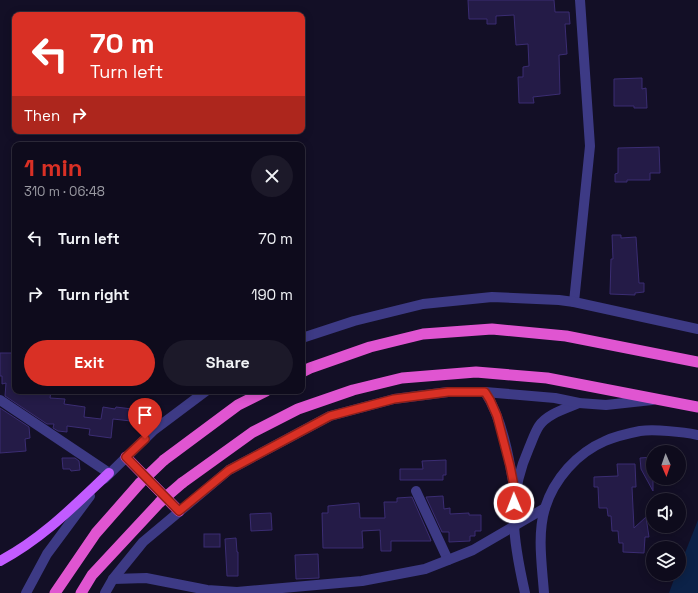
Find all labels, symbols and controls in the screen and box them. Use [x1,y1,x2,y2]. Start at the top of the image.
text: 70 m [90,25,155,61]
icon: left [24,28,76,80]
text: Turn left [90,60,163,83]
icon: right [68,104,90,126]
text: Then [24,106,60,125]
text: 1 min [24,152,83,183]
button: close [251,155,293,197]
text: 310 m · 06:48 [24,183,105,200]
icon: left [24,227,46,249]
text: Turn left [58,229,120,248]
text: 70 m [258,229,293,248]
icon: right [24,283,46,305]
text: Turn right [58,285,129,304]
text: 190 m [251,285,293,304]
button: Exit [24,340,155,386]
button: Share [163,340,293,386]
pin [128,398,162,439]
icon: arrive [134,404,156,426]
north arrow [646,445,686,485]
map controls [646,445,686,581]
position arrow [493,482,535,524]
button: sound [646,493,686,533]
button: layers [646,541,686,581]

